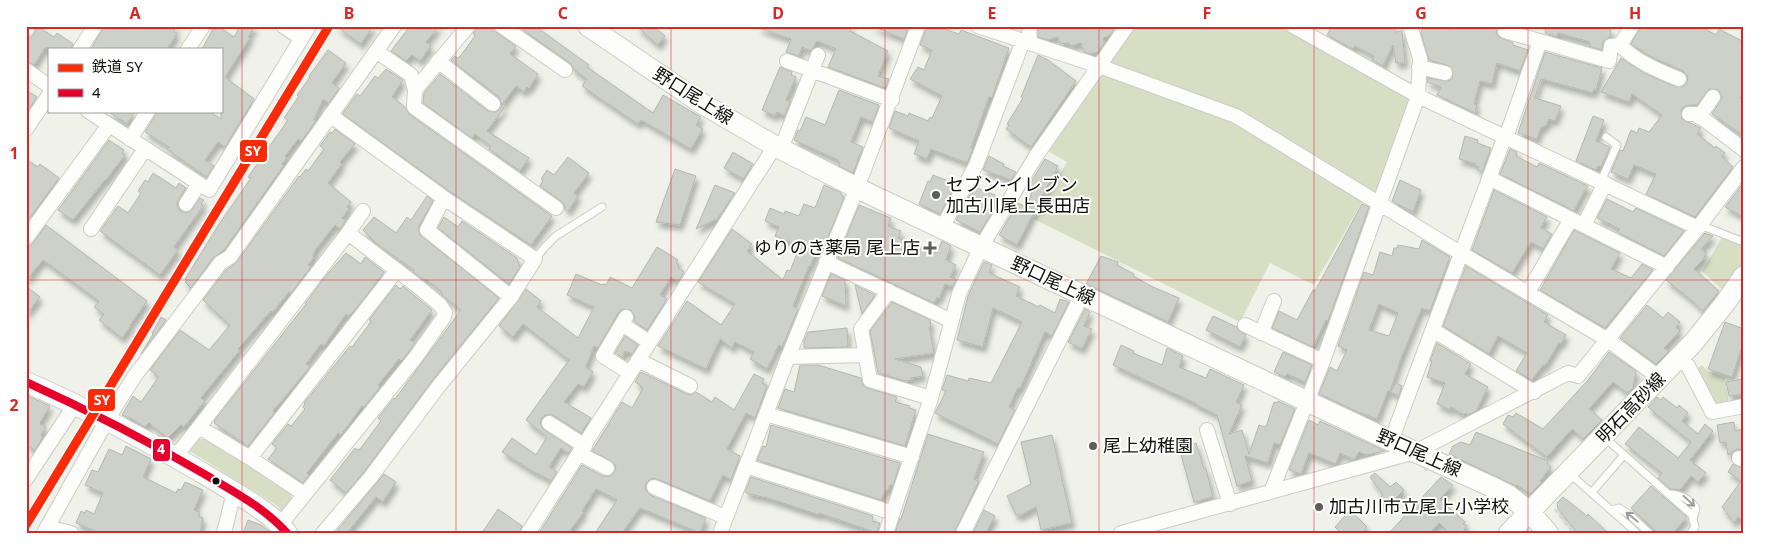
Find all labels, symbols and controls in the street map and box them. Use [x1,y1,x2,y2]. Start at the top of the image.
text: A [129,2,141,24]
text: B [344,2,354,24]
text: C [558,2,568,24]
text: D [772,2,784,24]
text: E [988,2,997,24]
text: F [1203,2,1211,24]
text: G [1415,2,1427,24]
text: H [1629,2,1641,24]
legend [48,48,222,112]
text: 鉄道 SY [92,56,143,76]
street label: 野口尾上線 [649,61,738,129]
text: 4 [92,82,101,102]
line badge: SY [239,139,268,163]
text: SY [245,141,261,160]
text: 1 [9,142,19,164]
place label: セブン-イレブン 加古川尾上長田店 [946,172,1090,217]
marker: セブン-イレブン 加古川尾上長田店 [930,189,942,201]
place label: ゆりのき薬局 尾上店 [754,235,920,259]
marker: ゆりのき薬局 尾上店 [924,242,936,254]
street label: 野口尾上線 [1008,250,1099,310]
street label: 明石高砂線 [1590,367,1670,448]
line badge: SY [87,388,116,412]
text: SY [94,390,110,409]
text: 2 [9,394,19,416]
street label: 野口尾上線 [1373,423,1465,481]
place label: 尾上幼稚園 [1103,433,1193,457]
line badge: 4 [152,438,171,462]
text: 4 [157,439,165,458]
marker: 尾上幼稚園 [1087,440,1099,452]
unlabelled marker [211,476,221,486]
place label: 加古川市立尾上小学校 [1329,494,1509,518]
one-way arrow [1682,496,1695,507]
marker: 加古川市立尾上小学校 [1313,501,1325,513]
one-way arrow [1625,512,1638,523]

